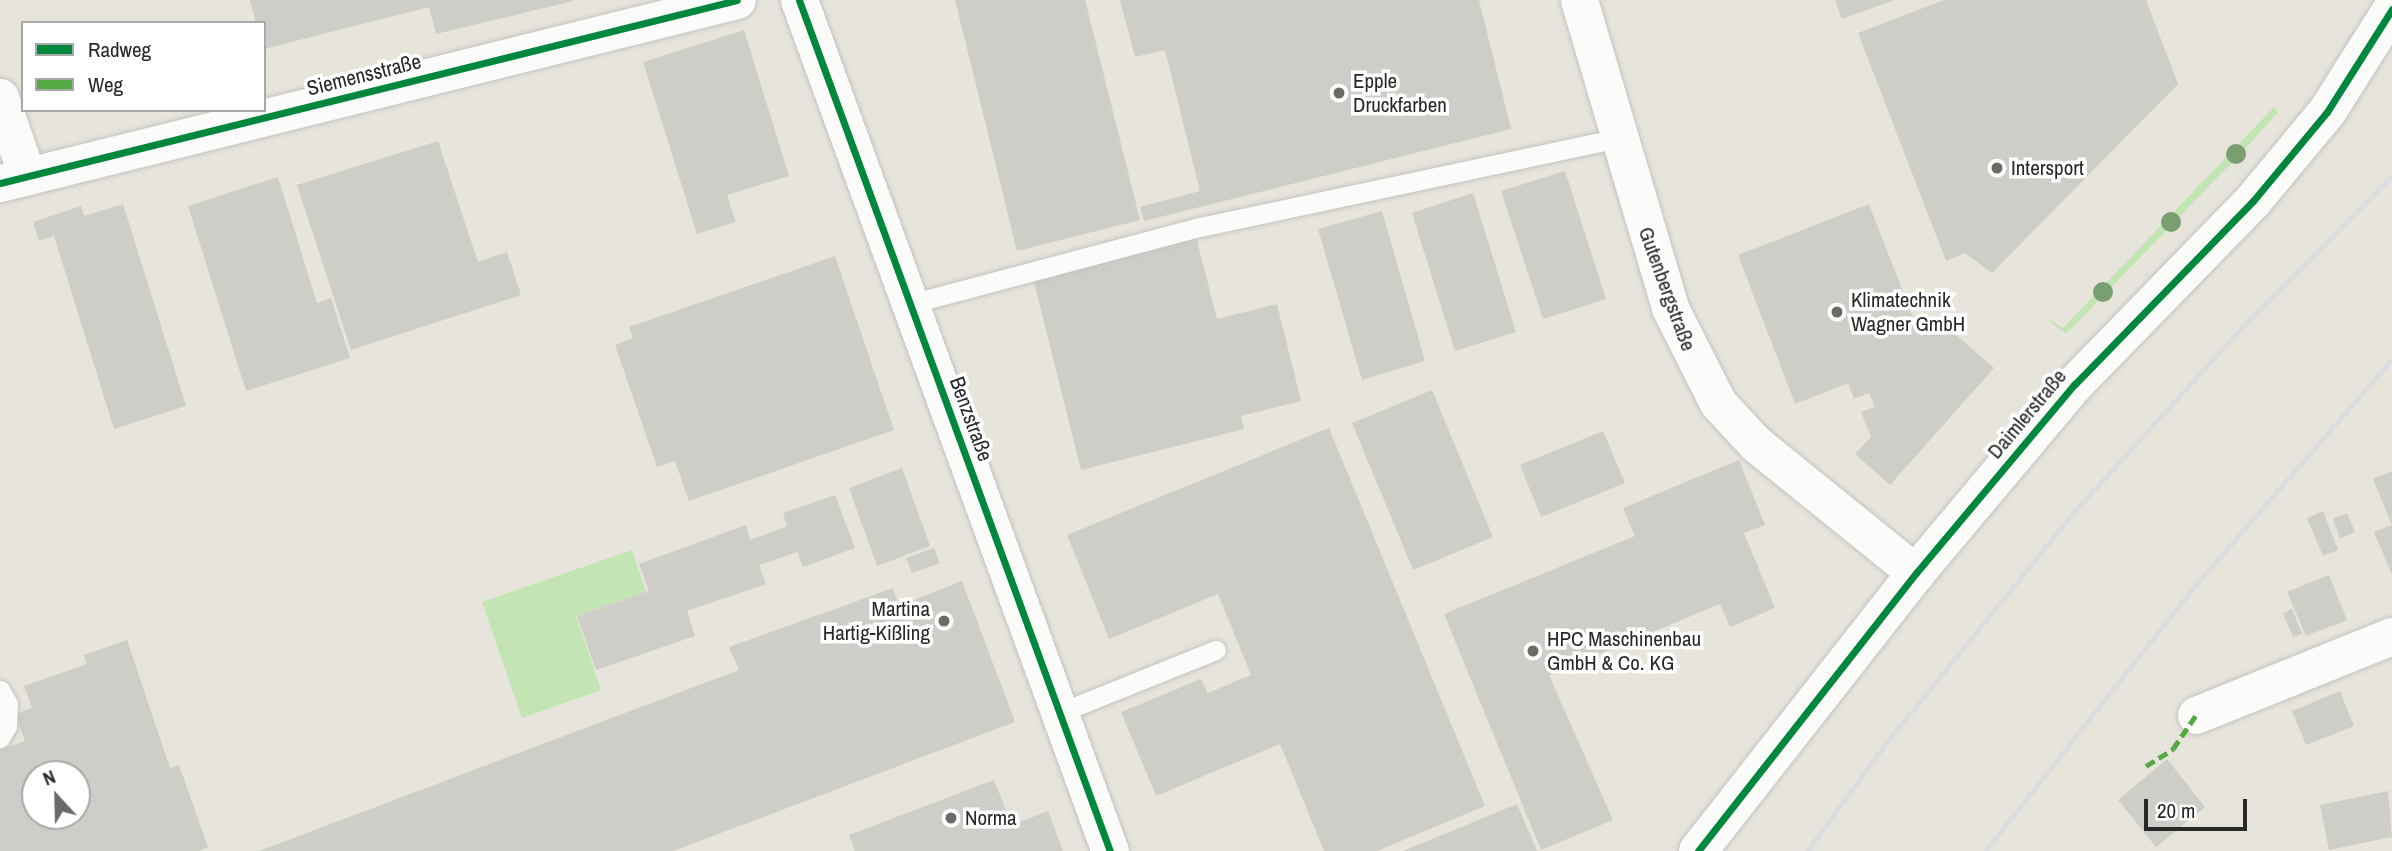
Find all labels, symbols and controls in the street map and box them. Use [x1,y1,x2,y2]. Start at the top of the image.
legend [21,21,266,112]
text: Radweg [88,35,151,64]
street label: Siemensstraße [304,49,424,101]
place label: Epple Druckfarben [1353,68,1447,118]
text: Weg [88,70,123,99]
marker: Epple Druckfarben [1331,85,1347,101]
place label: Intersport [2011,155,2084,181]
marker: Intersport [1989,160,2005,176]
street label: Gutenbergstraße [1633,224,1701,354]
place label: Klimatechnik Wagner GmbH [1851,287,1965,337]
marker: Klimatechnik Wagner GmbH [1829,304,1845,320]
street label: Daimlerstraße [1982,364,2072,464]
street label: Benzstraße [944,373,998,465]
place label: Martina Hartig-Kißling [823,596,930,646]
marker: Martina Hartig-Kißling [936,613,952,629]
place label: HPC Maschinenbau GmbH & Co. KG [1547,626,1701,676]
marker: HPC Maschinenbau GmbH & Co. KG [1525,643,1541,659]
north arrow [21,760,91,830]
text: N [39,763,59,792]
scale bar [2147,784,2250,828]
text: 20 m [2157,796,2195,825]
place label: Norma [965,805,1017,831]
marker: Norma [943,810,959,826]

